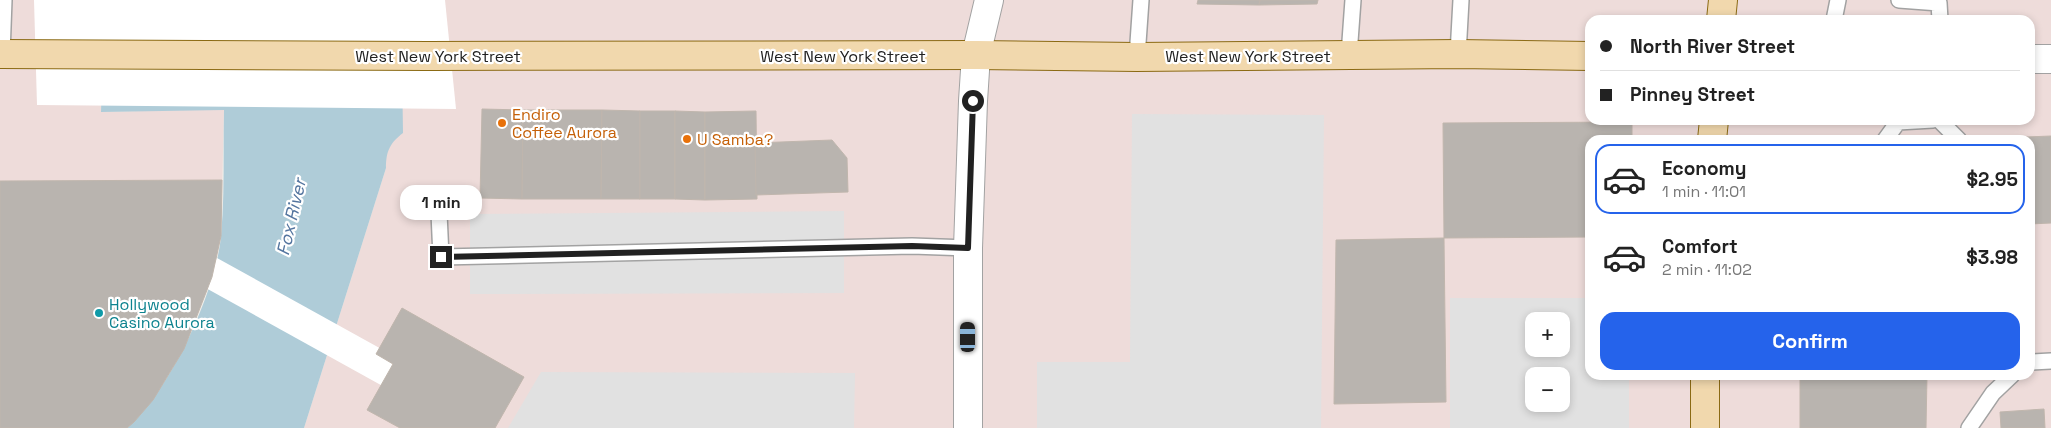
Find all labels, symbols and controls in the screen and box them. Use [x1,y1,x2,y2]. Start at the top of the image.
text: North River Street [1630,34,1795,59]
street label: West New York Street [355,46,521,67]
street label: West New York Street [760,46,926,67]
street label: West New York Street [1165,46,1331,67]
text: Pinney Street [1630,82,1755,107]
route start [962,90,984,112]
place label: Endiro Coffee Aurora [512,104,617,143]
marker: Endiro Coffee Aurora [496,117,508,129]
place label: U Samba? [697,129,773,150]
marker: U Samba? [681,133,693,145]
text: Economy [1662,156,1746,181]
icon: car [1602,157,1647,202]
text: $2.95 [1966,167,2018,192]
water label: Fox River [271,174,311,258]
text: 1 min · 11:01 [1662,181,1746,202]
callout: 1 min [400,184,482,220]
text: 1 min [421,192,461,213]
text: Comfort [1662,234,1738,259]
icon: car [1602,235,1647,280]
text: $3.98 [1966,245,2018,270]
route end [430,246,452,268]
text: 2 min · 11:02 [1662,259,1752,280]
place label: Hollywood Casino Aurora [109,294,215,333]
marker: Hollywood Casino Aurora [93,307,105,319]
map controls [1525,312,1570,412]
button: + [1525,312,1570,357]
button: Confirm [1600,312,2020,370]
car [960,322,975,352]
button: − [1525,367,1570,412]

